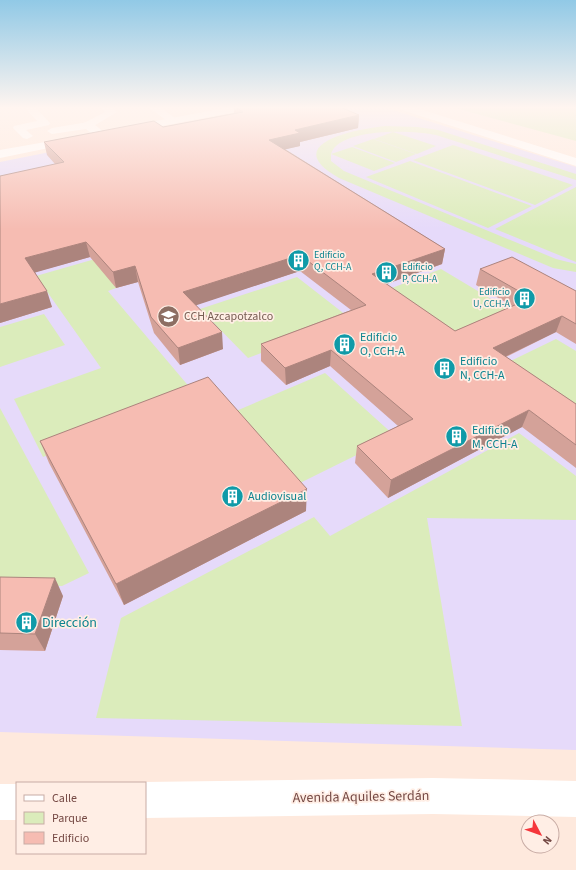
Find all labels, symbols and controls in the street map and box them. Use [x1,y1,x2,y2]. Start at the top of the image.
building icon: Edificio Q, CCH-A [286,248,312,274]
place label: Edificio Q, CCH-A [314,248,352,274]
building icon: Edificio P, CCH-A [373,260,399,286]
place label: Edificio P, CCH-A [402,260,438,286]
place label: Edificio U, CCH-A [473,285,511,311]
building icon: Edificio U, CCH-A [512,285,538,311]
school or university icon: CCH Azcapotzalco [155,303,181,329]
place label: CCH Azcapotzalco [184,308,273,325]
place label: Edificio O, CCH-A [360,329,405,360]
building icon: Edificio O, CCH-A [331,331,357,357]
place label: Edificio N, CCH-A [460,353,505,384]
building icon: Edificio N, CCH-A [431,355,457,381]
place label: Edificio M, CCH-A [472,422,518,453]
building icon: Edificio M, CCH-A [443,424,469,450]
building icon: Audiovisual [220,483,246,509]
place label: Audiovisual [248,488,306,505]
building icon: Dirección [14,610,40,636]
place label: Dirección [42,613,97,633]
legend [16,782,146,854]
street label: Avenida Aquiles Serdán [292,786,430,808]
text: Calle [52,790,77,807]
text: Parque [52,810,88,827]
north arrow [520,814,560,854]
text: Edificio [52,830,89,847]
text: N [539,833,555,848]

